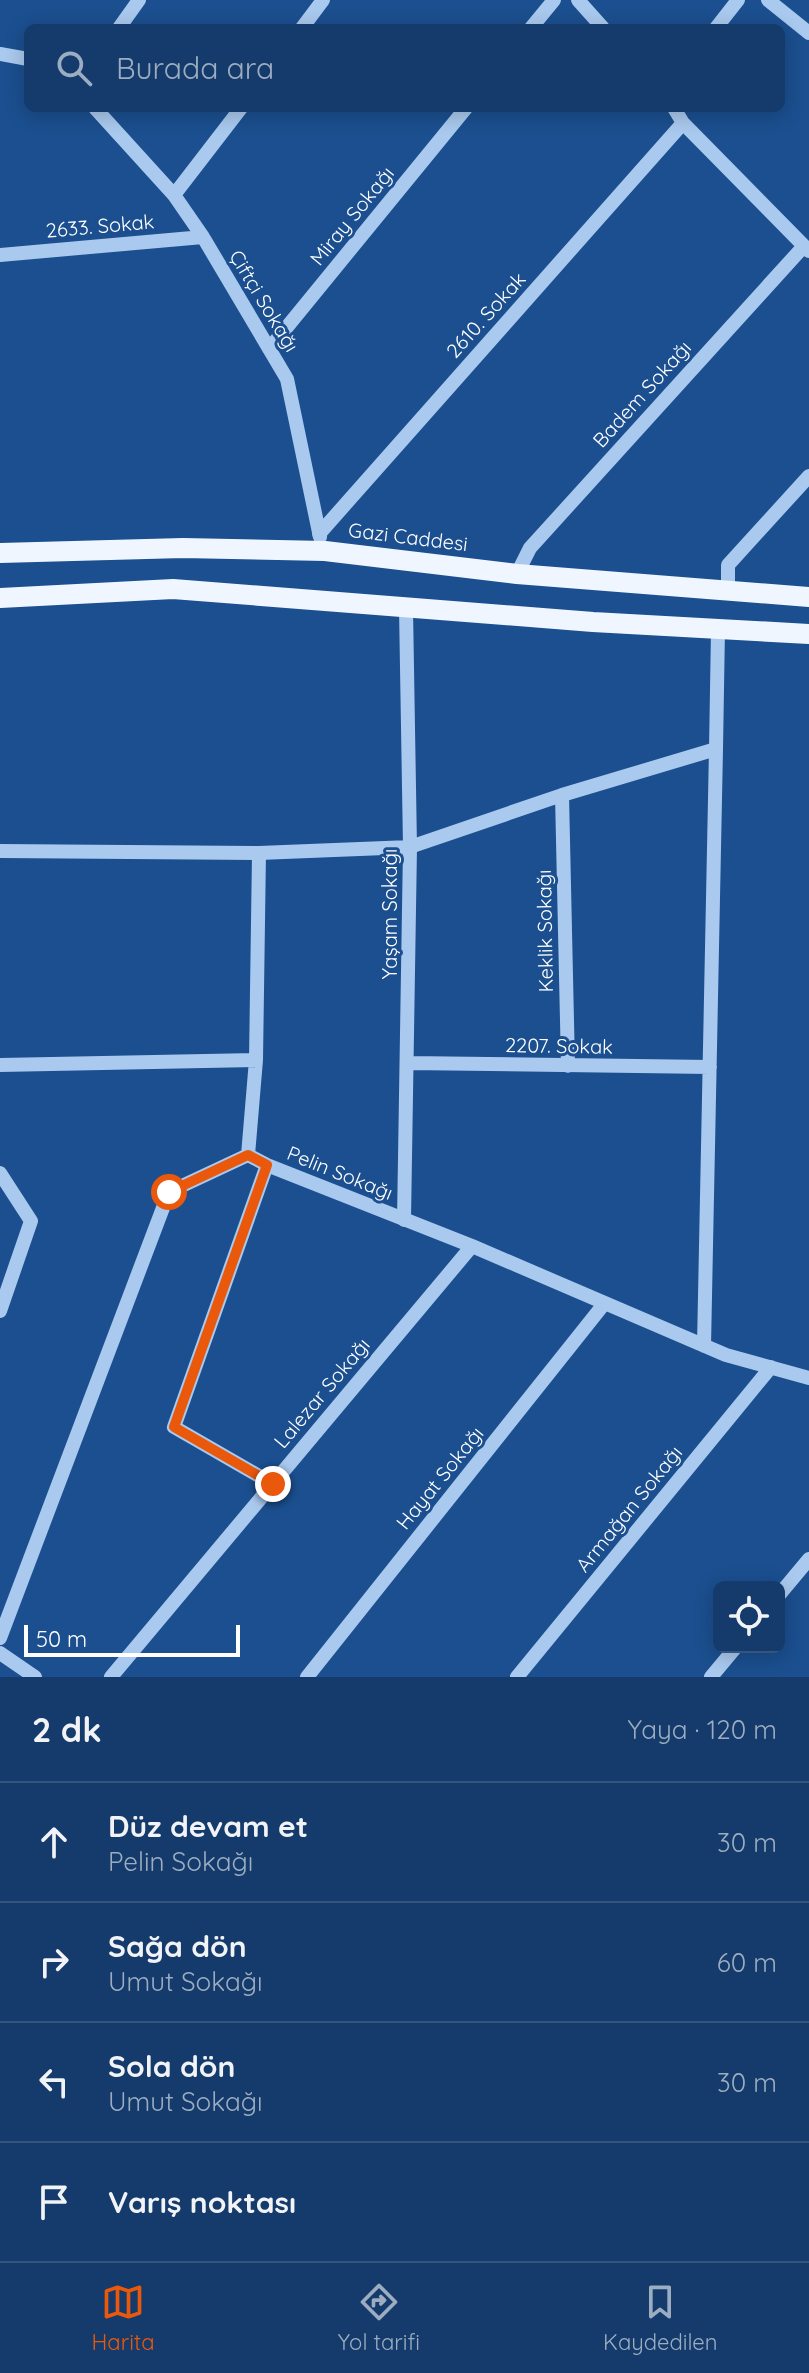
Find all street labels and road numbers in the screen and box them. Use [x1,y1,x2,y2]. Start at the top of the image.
street label: Miray Sokağı [304,161,399,270]
street label: 2633. Sokak [45,208,155,243]
street label: Çiftçi Sokağı [224,245,305,356]
street label: 2610. Sokak [441,267,531,363]
street label: Badem Sokağı [587,335,696,452]
street label: Gazi Caddesi [347,517,469,556]
street label: Yaşam Sokağı [377,849,402,979]
street label: Keklik Sokağı [531,869,558,993]
street label: 2207. Sokak [505,1032,613,1059]
street label: Pelin Sokağı [284,1140,397,1205]
street label: Lalezar Sokağı [268,1332,375,1453]
street label: Hayat Sokağı [391,1421,489,1534]
street label: Armağan Sokağı [570,1440,687,1577]

